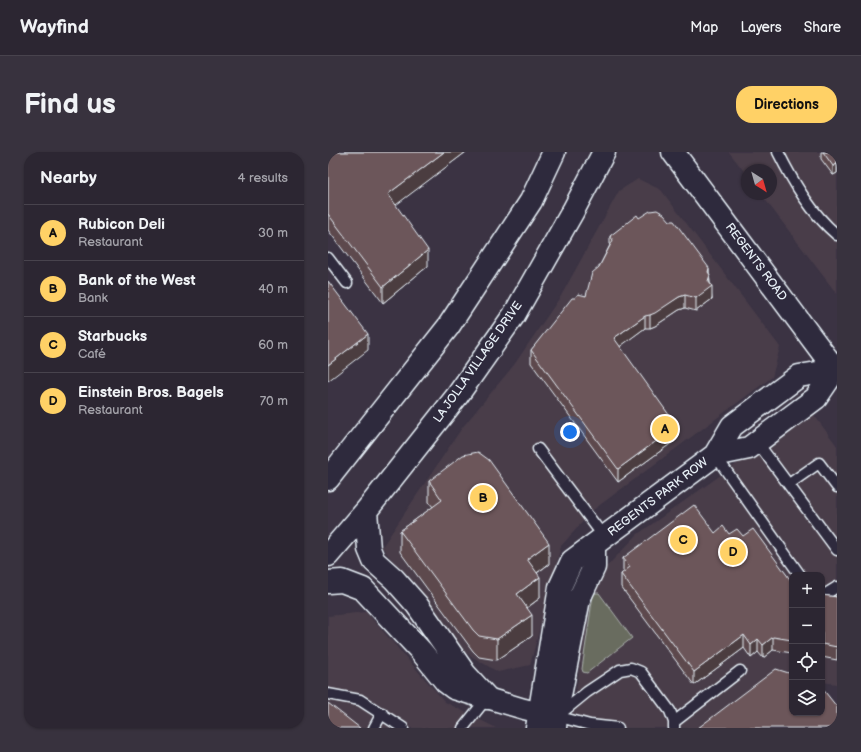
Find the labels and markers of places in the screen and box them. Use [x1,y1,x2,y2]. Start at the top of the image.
pin: A [652,414,678,444]
pin: B [470,483,496,513]
pin: C [670,525,696,555]
pin: D [720,537,746,567]

